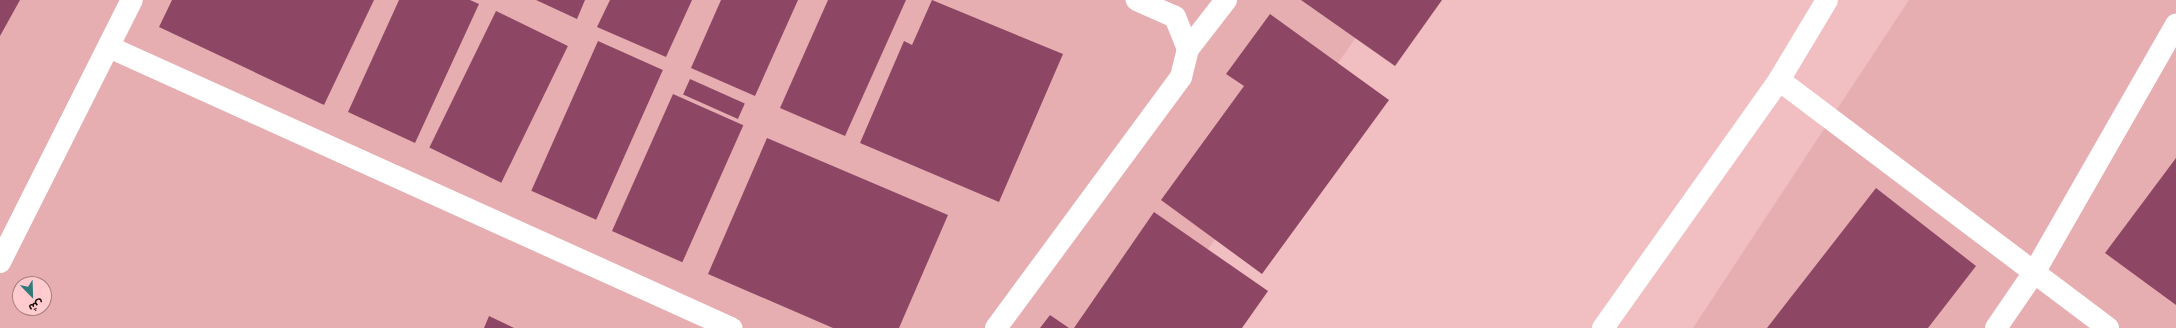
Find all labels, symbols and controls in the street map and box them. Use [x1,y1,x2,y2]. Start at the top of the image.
north arrow [12,276,52,316]
text: ش [27,298,46,316]

